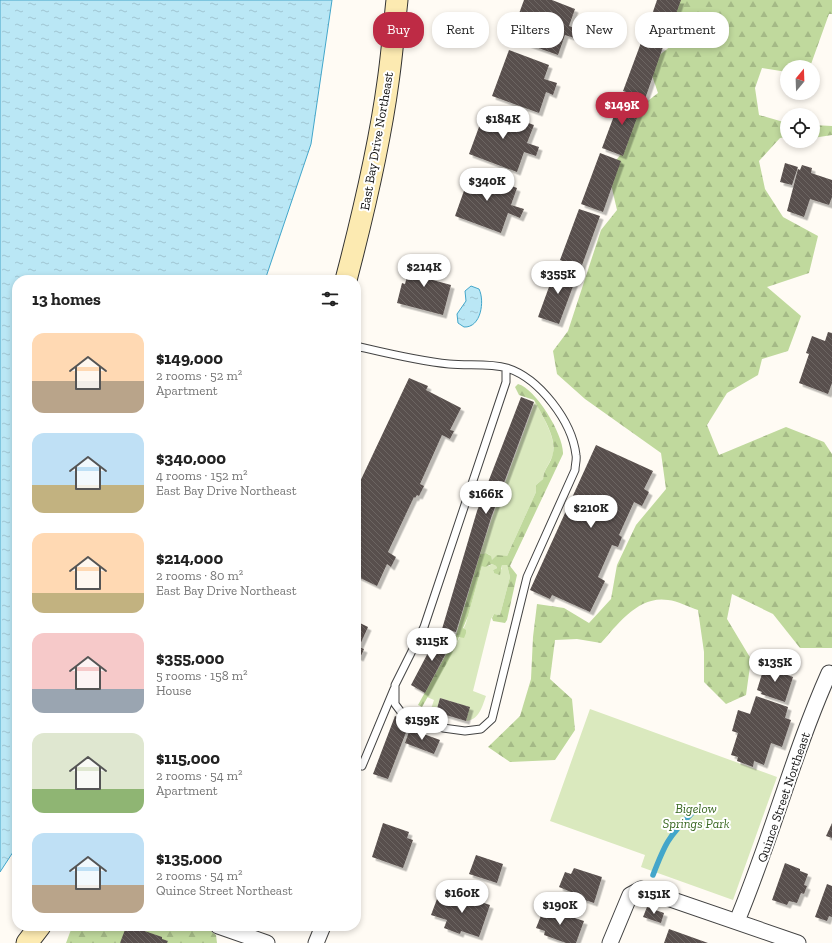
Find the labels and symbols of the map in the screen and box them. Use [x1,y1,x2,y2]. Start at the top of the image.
north arrow [780,60,820,100]
street label: East Bay Drive Northeast [357,70,396,212]
pin: $149K [594,92,650,126]
pin: $184K [475,106,531,140]
pin: $340K [459,168,515,202]
pin: $214K [396,254,452,288]
pin: $355K [530,261,586,295]
pin: $166K [458,481,514,515]
pin: $210K [563,495,619,529]
pin: $115K [404,628,460,662]
pin: $135K [747,649,803,683]
pin: $159K [394,707,450,741]
street label: Quince Street Northeast [754,730,813,864]
park label: Bigelow Springs Park [662,801,730,831]
pin: $160K [434,880,490,914]
pin: $151K [626,881,682,915]
pin: $190K [532,892,588,926]

